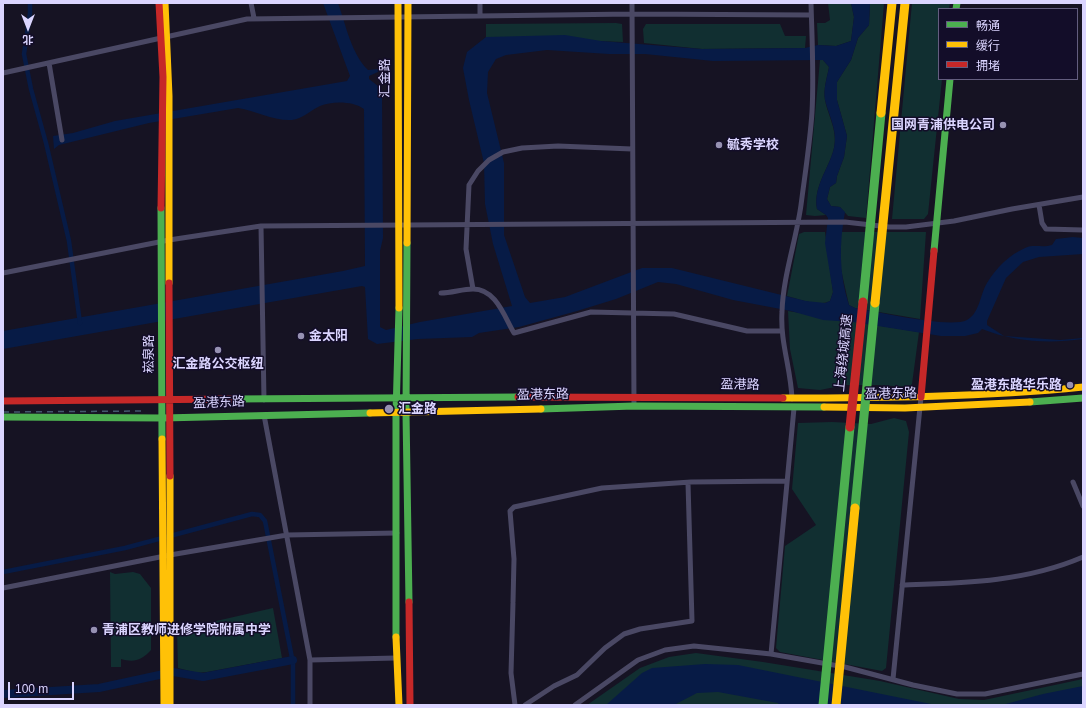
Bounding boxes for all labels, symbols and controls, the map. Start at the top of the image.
north arrow [8,8,48,48]
legend [938,8,1078,80]
text: 畅通 [976,19,1000,33]
text: 北 [23,34,34,46]
text: 缓行 [976,39,1000,53]
street label: 汇金路 [377,59,393,97]
text: 拥堵 [976,59,1000,73]
place label: 国网青浦供电公司 [891,117,995,133]
marker: 国网青浦供电公司 [998,120,1008,130]
place label: 毓秀学校 [727,137,779,153]
marker: 毓秀学校 [714,140,724,150]
street label: 上海绕城高速 [832,313,856,393]
place label: 金太阳 [309,328,348,344]
marker: 金太阳 [296,331,306,341]
street label: 崧泉路 [141,335,157,373]
marker: 汇金路公交枢纽 [213,345,223,355]
place label: 汇金路公交枢纽 [173,356,263,372]
street label: 盈港路 [720,377,760,393]
place label: 盈港东路华乐路 [971,377,1062,393]
marker: 盈港东路华乐路 [1065,380,1075,390]
street label: 盈港东路 [865,386,917,402]
street label: 盈港东路 [517,387,569,403]
street label: 盈港东路 [193,394,245,412]
place label: 汇金路 [398,401,437,417]
marker: 汇金路 [383,403,395,415]
place label: 青浦区教师进修学院附属中学 [102,622,271,638]
marker: 青浦区教师进修学院附属中学 [89,625,99,635]
scale bar [10,674,76,700]
text: 100 m [15,682,48,696]

